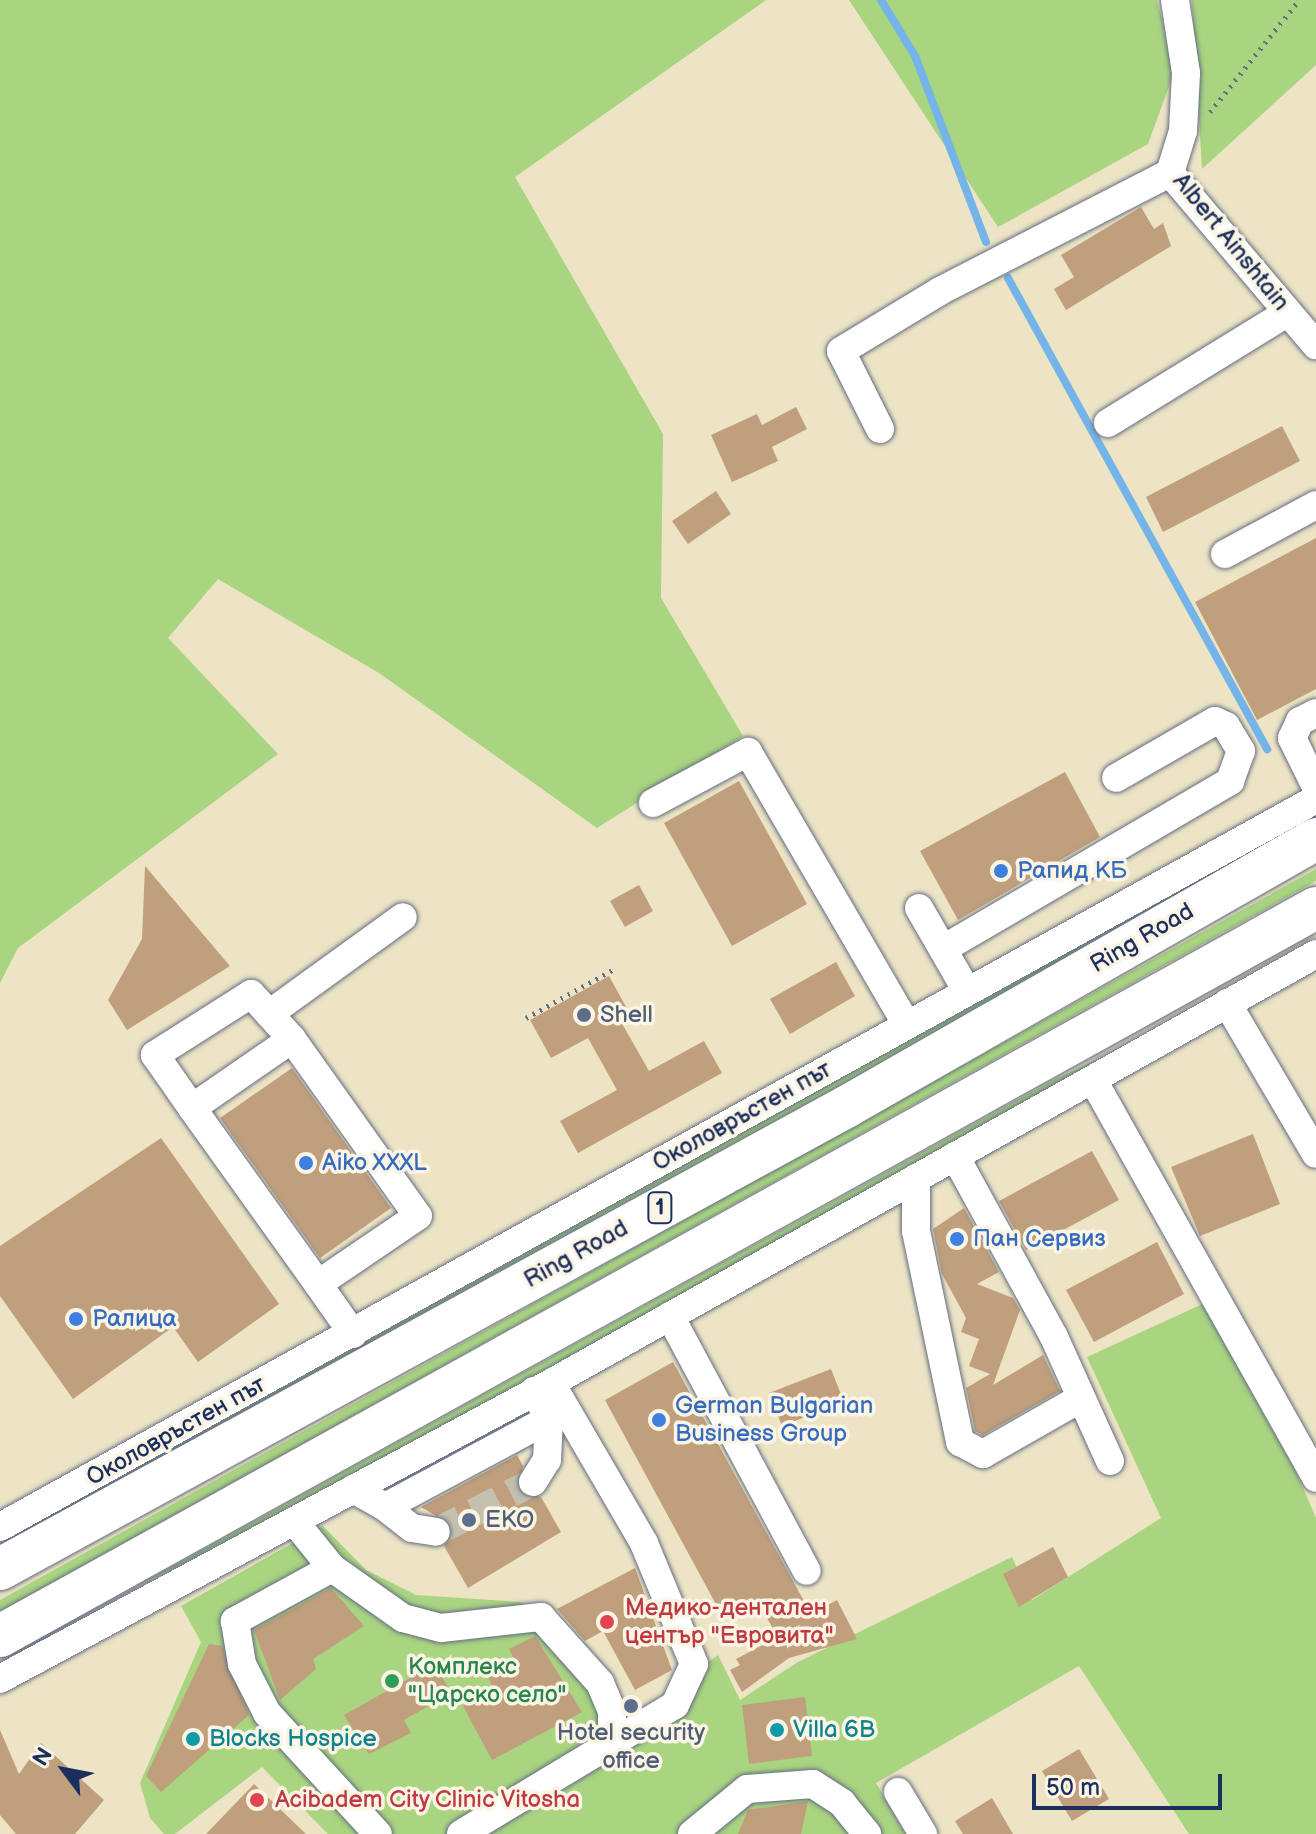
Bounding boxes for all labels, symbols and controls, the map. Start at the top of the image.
street label: Albert Ainshtain [1167,167,1295,317]
place label: Рапид КБ [1017,857,1127,885]
marker: Рапид КБ [992,862,1010,880]
street label: Ring Road [1085,897,1199,979]
place label: Shell [600,1001,653,1029]
marker: Shell [575,1006,593,1024]
street label: Околовръстен път [648,1055,836,1177]
place label: Aiko XXXL [322,1149,428,1177]
marker: Aiko XXXL [297,1154,315,1172]
road number: 1 [646,1190,674,1226]
street label: Ring Road [519,1214,633,1294]
place label: Пан Сервиз [973,1225,1106,1253]
marker: Пан Сервиз [948,1230,966,1248]
place label: Ралица [92,1305,177,1333]
marker: Ралица [67,1310,85,1328]
street label: Околовръстен път [82,1370,270,1492]
place label: German Bulgarian Business Group [675,1392,873,1448]
marker: German Bulgarian Business Group [650,1411,668,1429]
place label: EKO [485,1506,534,1534]
marker: EKO [460,1511,478,1529]
place label: Медико-дентален център "Евровита" [625,1594,834,1650]
marker: Медико-дентален център "Евровита" [596,1611,618,1633]
place label: Комплекс "Царско село" [408,1653,566,1709]
marker: Комплекс "Царско село" [383,1672,401,1690]
marker: Hotel security office [622,1697,640,1715]
place label: Villa 6B [793,1716,875,1744]
place label: Hotel security office [557,1719,705,1775]
marker: Villa 6B [768,1721,786,1739]
place label: Blocks Hospice [209,1725,377,1753]
north arrow [24,1730,104,1810]
marker: Blocks Hospice [184,1730,202,1748]
text: N [27,1743,59,1771]
scale bar [1036,1758,1226,1808]
text: 50 m [1046,1773,1100,1802]
place label: Acibadem City Clinic Vitosha [275,1786,582,1814]
marker: Acibadem City Clinic Vitosha [246,1789,268,1811]

